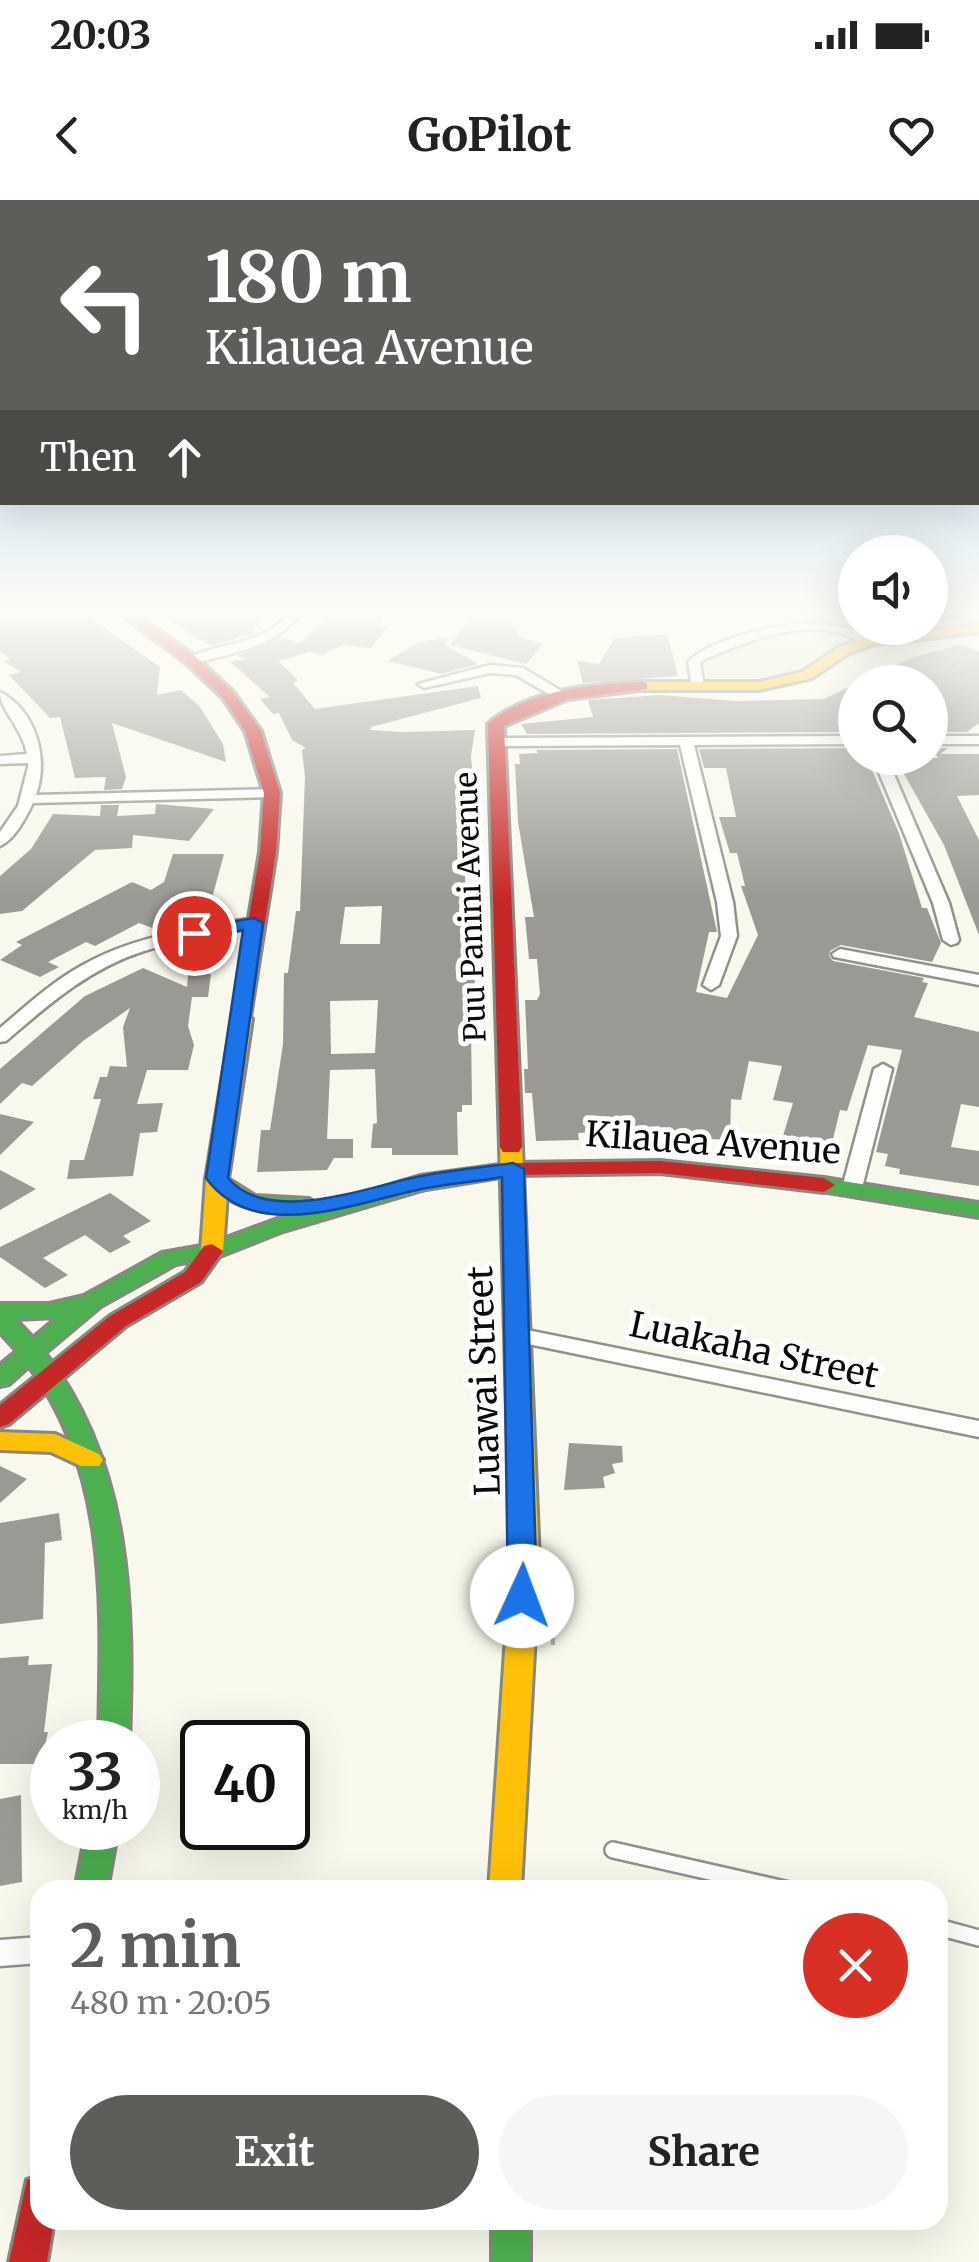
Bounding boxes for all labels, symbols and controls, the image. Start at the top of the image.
text: 20:03 [50,12,151,59]
text: GoPilot [407,107,572,163]
icon: back [40,108,95,163]
icon: heart [884,108,939,163]
text: 180 m [205,233,412,321]
icon: left [40,240,170,370]
text: Kilauea Avenue [205,320,534,376]
icon: ahead [157,430,212,485]
text: Then [40,434,137,481]
map controls [838,535,948,775]
button: sound [838,535,948,645]
button: search [838,665,948,775]
street label: Puu Panini Avenue [446,771,494,1043]
pin [152,891,237,976]
icon: arrive [167,906,222,961]
street label: Kilauea Avenue [584,1112,842,1174]
street label: Luawai Street [458,1265,510,1497]
street label: Luakaha Street [626,1302,883,1398]
position arrow [470,1544,574,1648]
speed limit sign: 40 [180,1720,310,1850]
text: 33 [67,1741,123,1804]
text: km/h [62,1794,128,1826]
text: 2 min [70,1908,241,1983]
button: close [803,1913,908,2018]
text: 480 m · 20:05 [70,1983,272,2023]
button: Exit [70,2095,479,2210]
button: Share [499,2095,908,2210]

